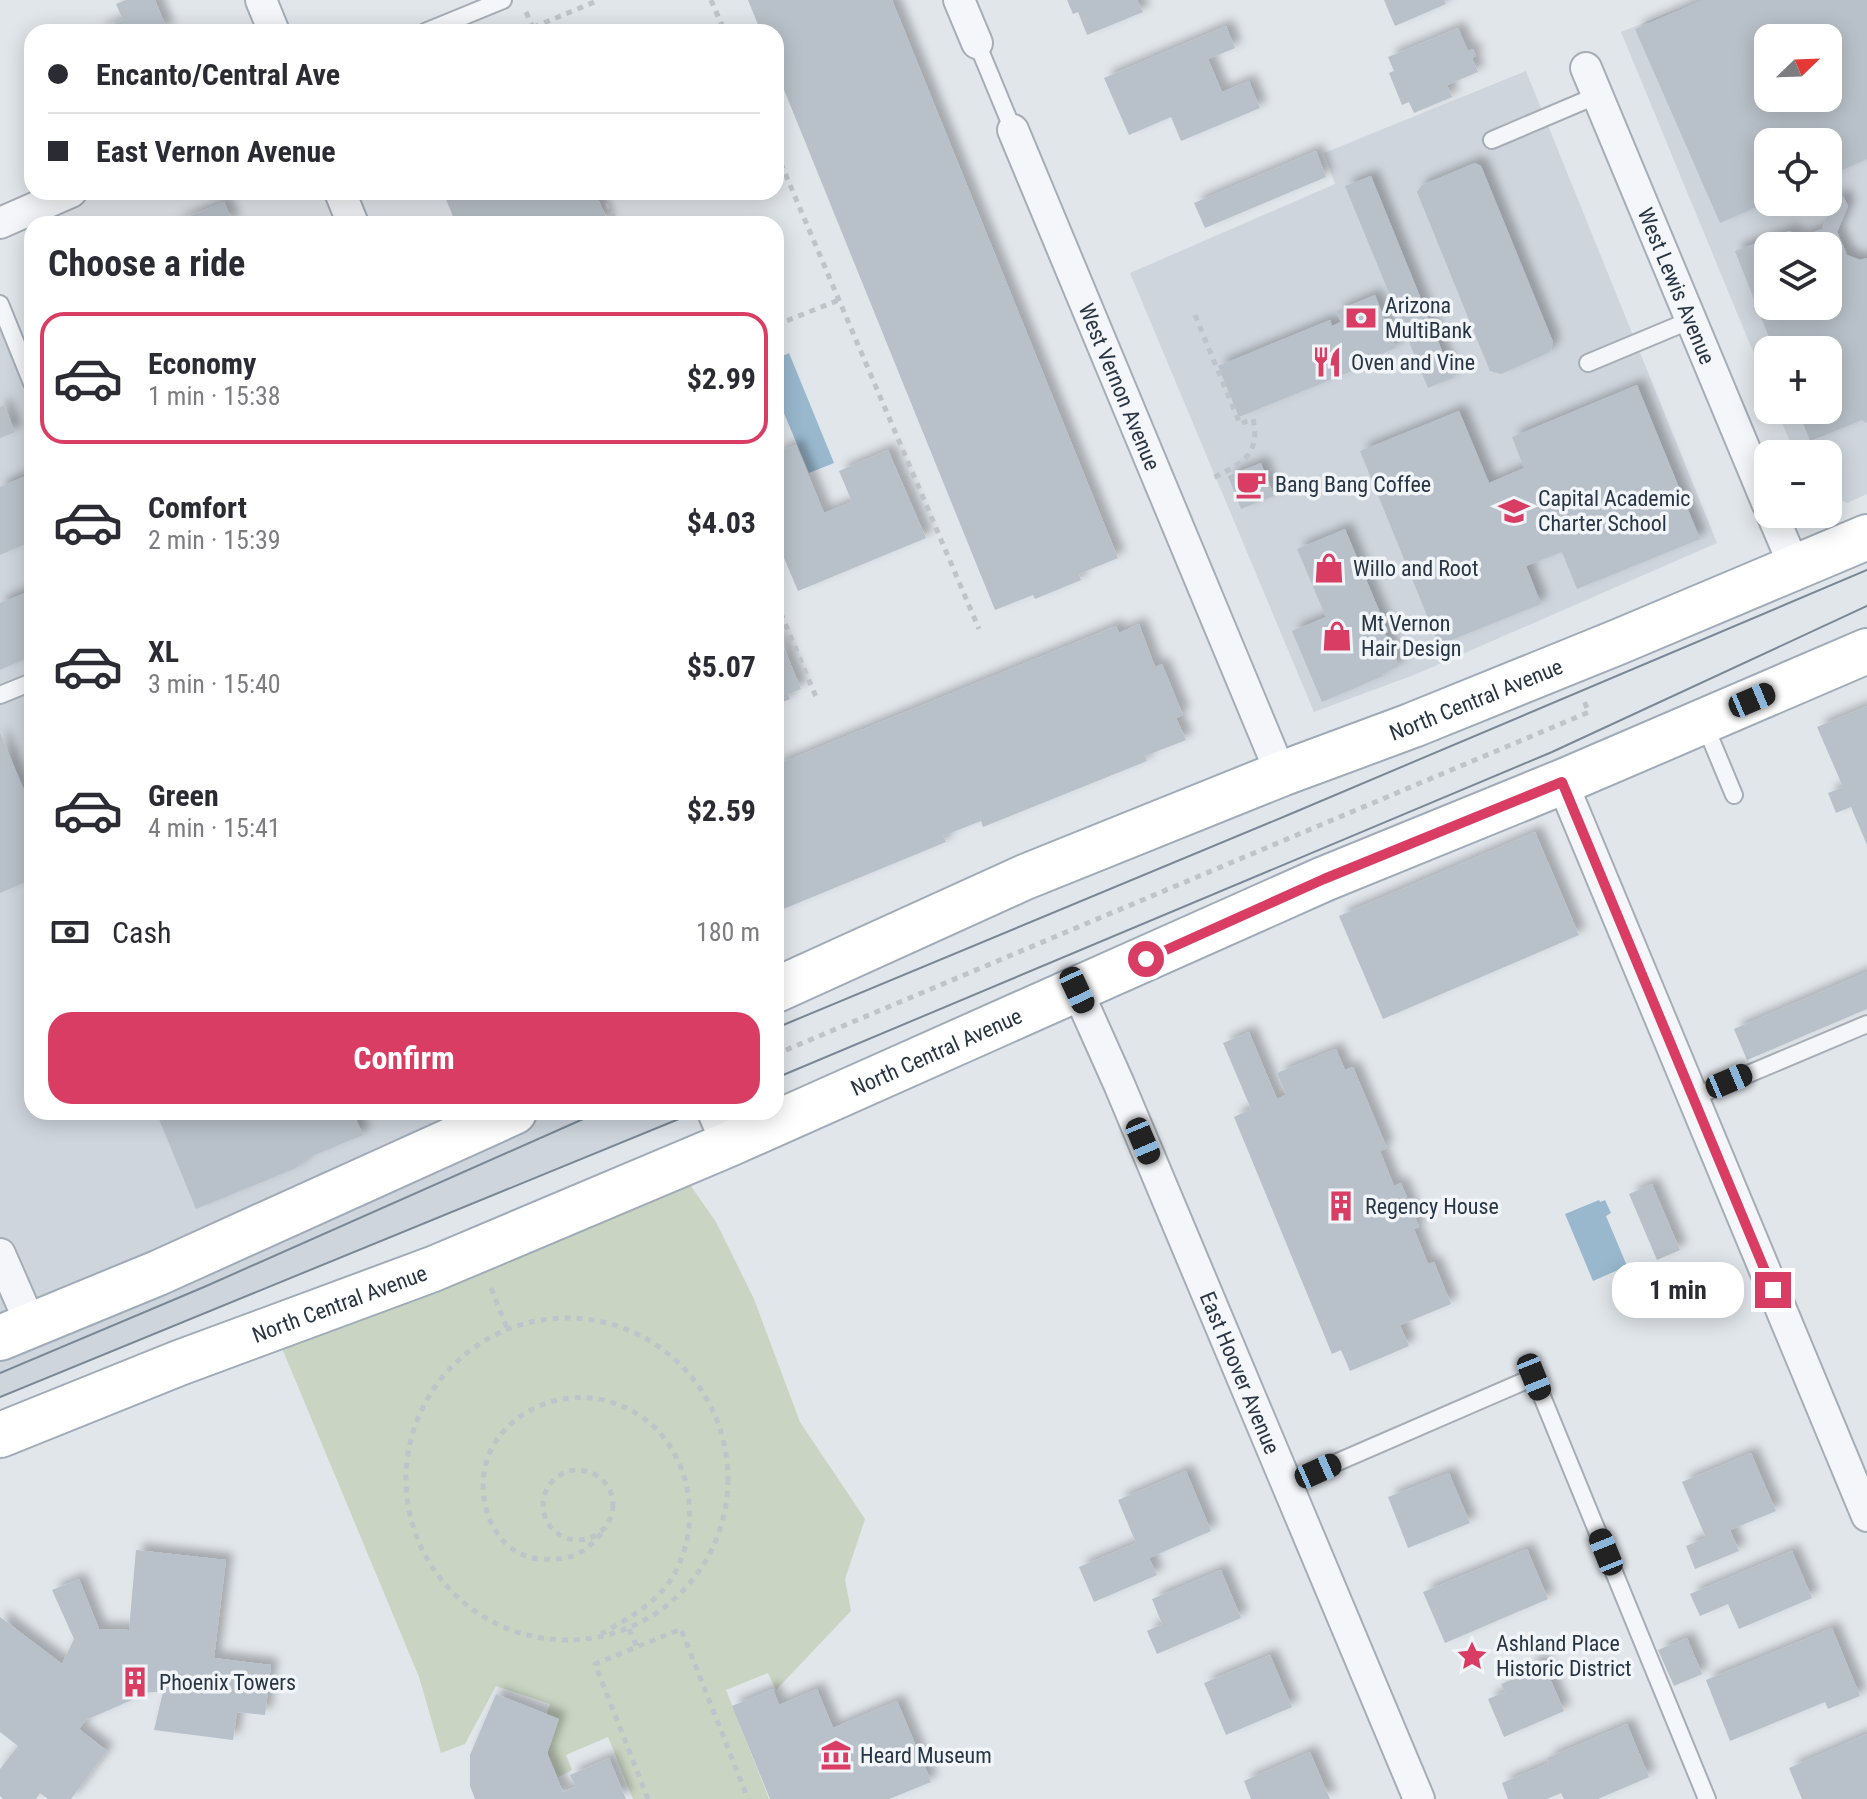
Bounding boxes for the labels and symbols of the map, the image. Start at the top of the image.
north arrow [1754,24,1842,112]
street label: West Lewis Avenue [1633,204,1720,368]
place label: Arizona MultiBank [1385,293,1472,343]
street label: West Vernon Avenue [1074,300,1165,474]
bank icon: Arizona MultiBank [1344,301,1378,335]
restaurant icon: Oven and Vine [1310,345,1344,379]
place label: Oven and Vine [1351,350,1475,375]
cafe icon: Bang Bang Coffee [1234,467,1268,501]
place label: Bang Bang Coffee [1275,472,1431,497]
place label: Capital Academic Charter School [1538,486,1690,536]
school or university icon: Capital Academic Charter School [1497,494,1531,528]
shop icon: Willo and Root [1312,551,1346,585]
place label: Willo and Root [1353,556,1478,581]
place label: Mt Vernon Hair Design [1361,611,1461,661]
shop icon: Mt Vernon Hair Design [1320,619,1354,653]
street label: North Central Avenue [1386,654,1566,746]
car [1725,680,1779,720]
route start [1128,941,1164,977]
car [1056,963,1098,1017]
street label: North Central Avenue [847,1003,1026,1101]
car [1702,1061,1756,1101]
car [1123,1114,1163,1168]
building icon: Regency House [1324,1189,1358,1223]
place label: Regency House [1365,1194,1499,1219]
street label: North Central Avenue [249,1260,430,1348]
callout: 1 min [1613,1262,1745,1318]
route end [1755,1272,1791,1308]
street label: East Hoover Avenue [1195,1288,1285,1458]
car [1514,1350,1554,1404]
car [1291,1450,1345,1492]
car [1586,1525,1626,1579]
place label: Ashland Place Historic District [1496,1631,1632,1681]
place icon: Ashland Place Historic District [1455,1639,1489,1673]
building icon: Phoenix Towers [118,1665,152,1699]
place label: Phoenix Towers [159,1670,296,1695]
museum icon: Heard Museum [819,1738,853,1772]
place label: Heard Museum [860,1743,992,1768]

